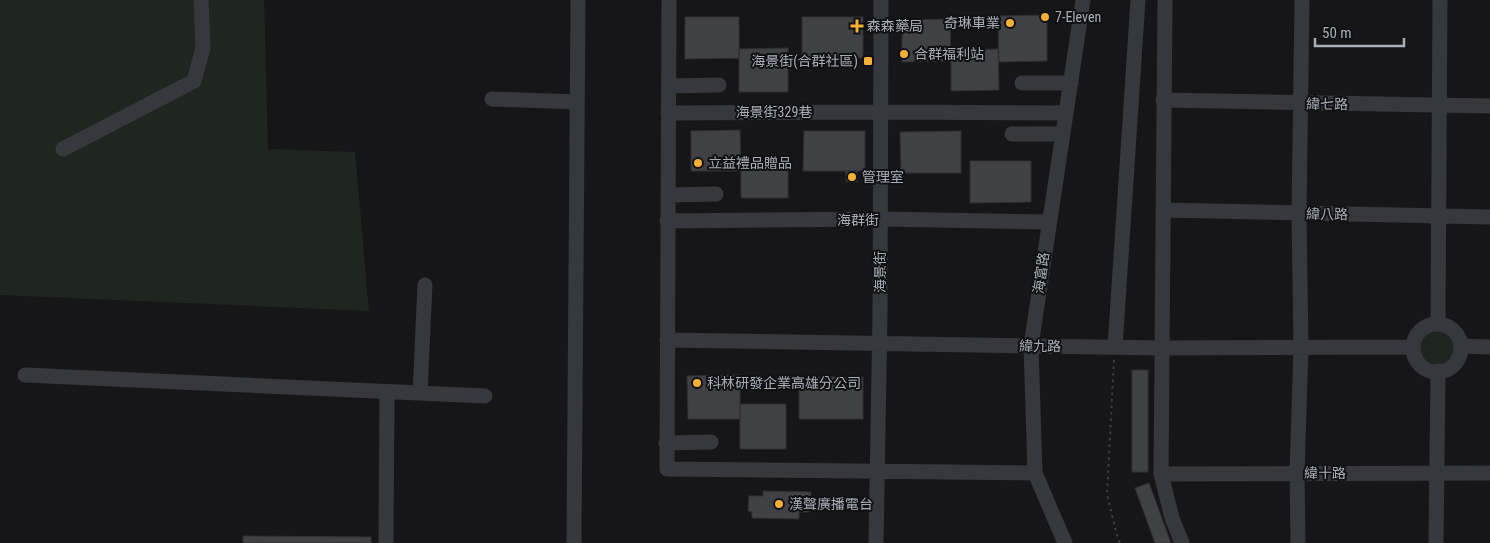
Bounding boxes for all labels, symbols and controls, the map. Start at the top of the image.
place label: 7-Eleven [1055,9,1101,25]
marker: 7-Eleven [1039,11,1051,23]
place label: 奇琳車業 [944,15,1000,31]
scale bar [1315,15,1404,47]
marker: 奇琳車業 [1004,17,1016,29]
place label: 森森藥局 [867,18,923,34]
marker: 森森藥局 [851,20,863,32]
text: 50 m [1322,24,1352,42]
place label: 合群福利站 [914,46,984,62]
marker: 合群福利站 [898,48,910,60]
place label: 海景街(合群社區) [751,53,858,70]
marker: 海景街(合群社區) [862,55,874,67]
street label: 緯七路 [1306,96,1348,112]
street label: 海景街329巷 [736,104,812,120]
place label: 立益禮品贈品 [708,155,792,171]
marker: 立益禮品贈品 [692,157,704,169]
place label: 管理室 [862,169,904,185]
marker: 管理室 [846,171,858,183]
street label: 緯八路 [1306,206,1348,222]
street label: 海群街 [837,212,879,228]
street label: 海景街 [872,251,888,293]
street label: 海富路 [1030,251,1052,295]
street label: 緯九路 [1019,338,1061,354]
place label: 科林研發企業高雄分公司 [707,375,861,391]
marker: 科林研發企業高雄分公司 [691,377,703,389]
street label: 緯十路 [1304,465,1346,481]
place label: 漢聲廣播電台 [789,496,873,512]
marker: 漢聲廣播電台 [773,498,785,510]

